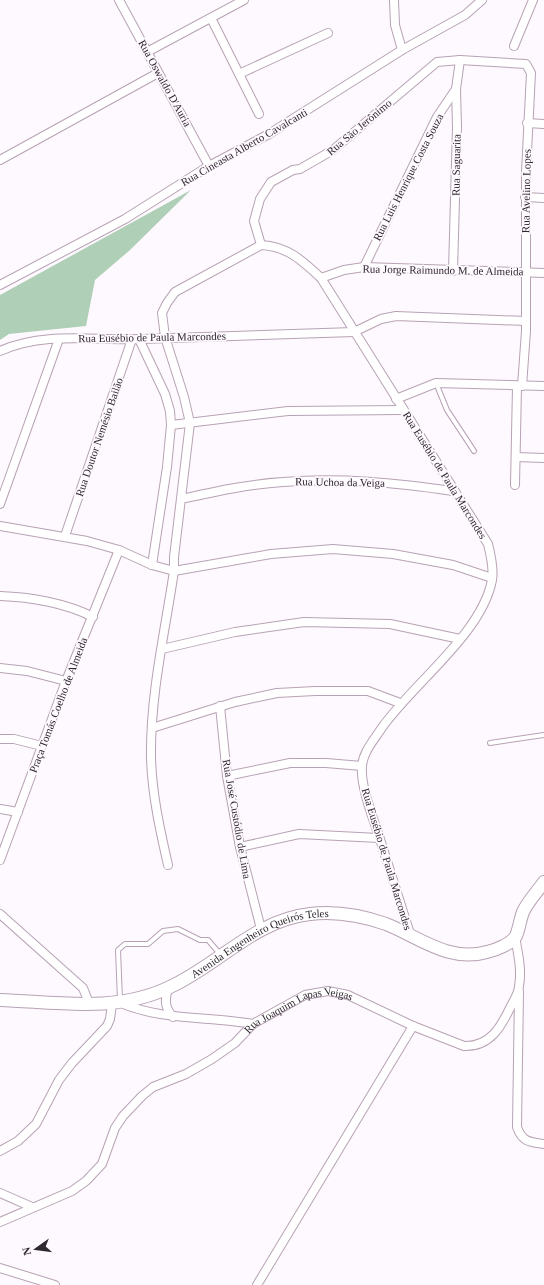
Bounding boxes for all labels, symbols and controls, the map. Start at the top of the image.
street label: Rua Oswaldo D'Auria [136,38,194,129]
street label: Rua São Jerônimo [324,96,394,158]
street label: Rua Cineasta Alberto Cavalcanti [179,106,309,188]
street label: Rua Luis Henrique Costa Souza [371,111,445,243]
street label: Rua Saguarita [449,134,463,196]
street label: Rua Avelino Lopes [519,149,533,233]
street label: Rua Jorge Raimundo M. de Almeida [362,263,524,277]
street label: Rua Eusébio de Paula Marcondes [78,330,226,344]
street label: Rua Doutor Nemésio Bailão [73,376,125,498]
street label: Rua Eusébio de Paula Marcondes [401,409,489,541]
street label: Rua Uchoa da Veiga [295,475,385,489]
street label: Praça Tomás Coelho de Almeida [27,636,89,774]
street label: Rua José Custódio de Lima [221,758,253,880]
street label: Rua Eusébio de Paula Marcondes [360,787,414,931]
street label: Avenida Engenheiro Queirós Teles [189,907,329,980]
street label: Rua Joaquim Lapas Veigas [241,984,355,1036]
north arrow [16,1229,56,1269]
text: N [20,1246,33,1257]

